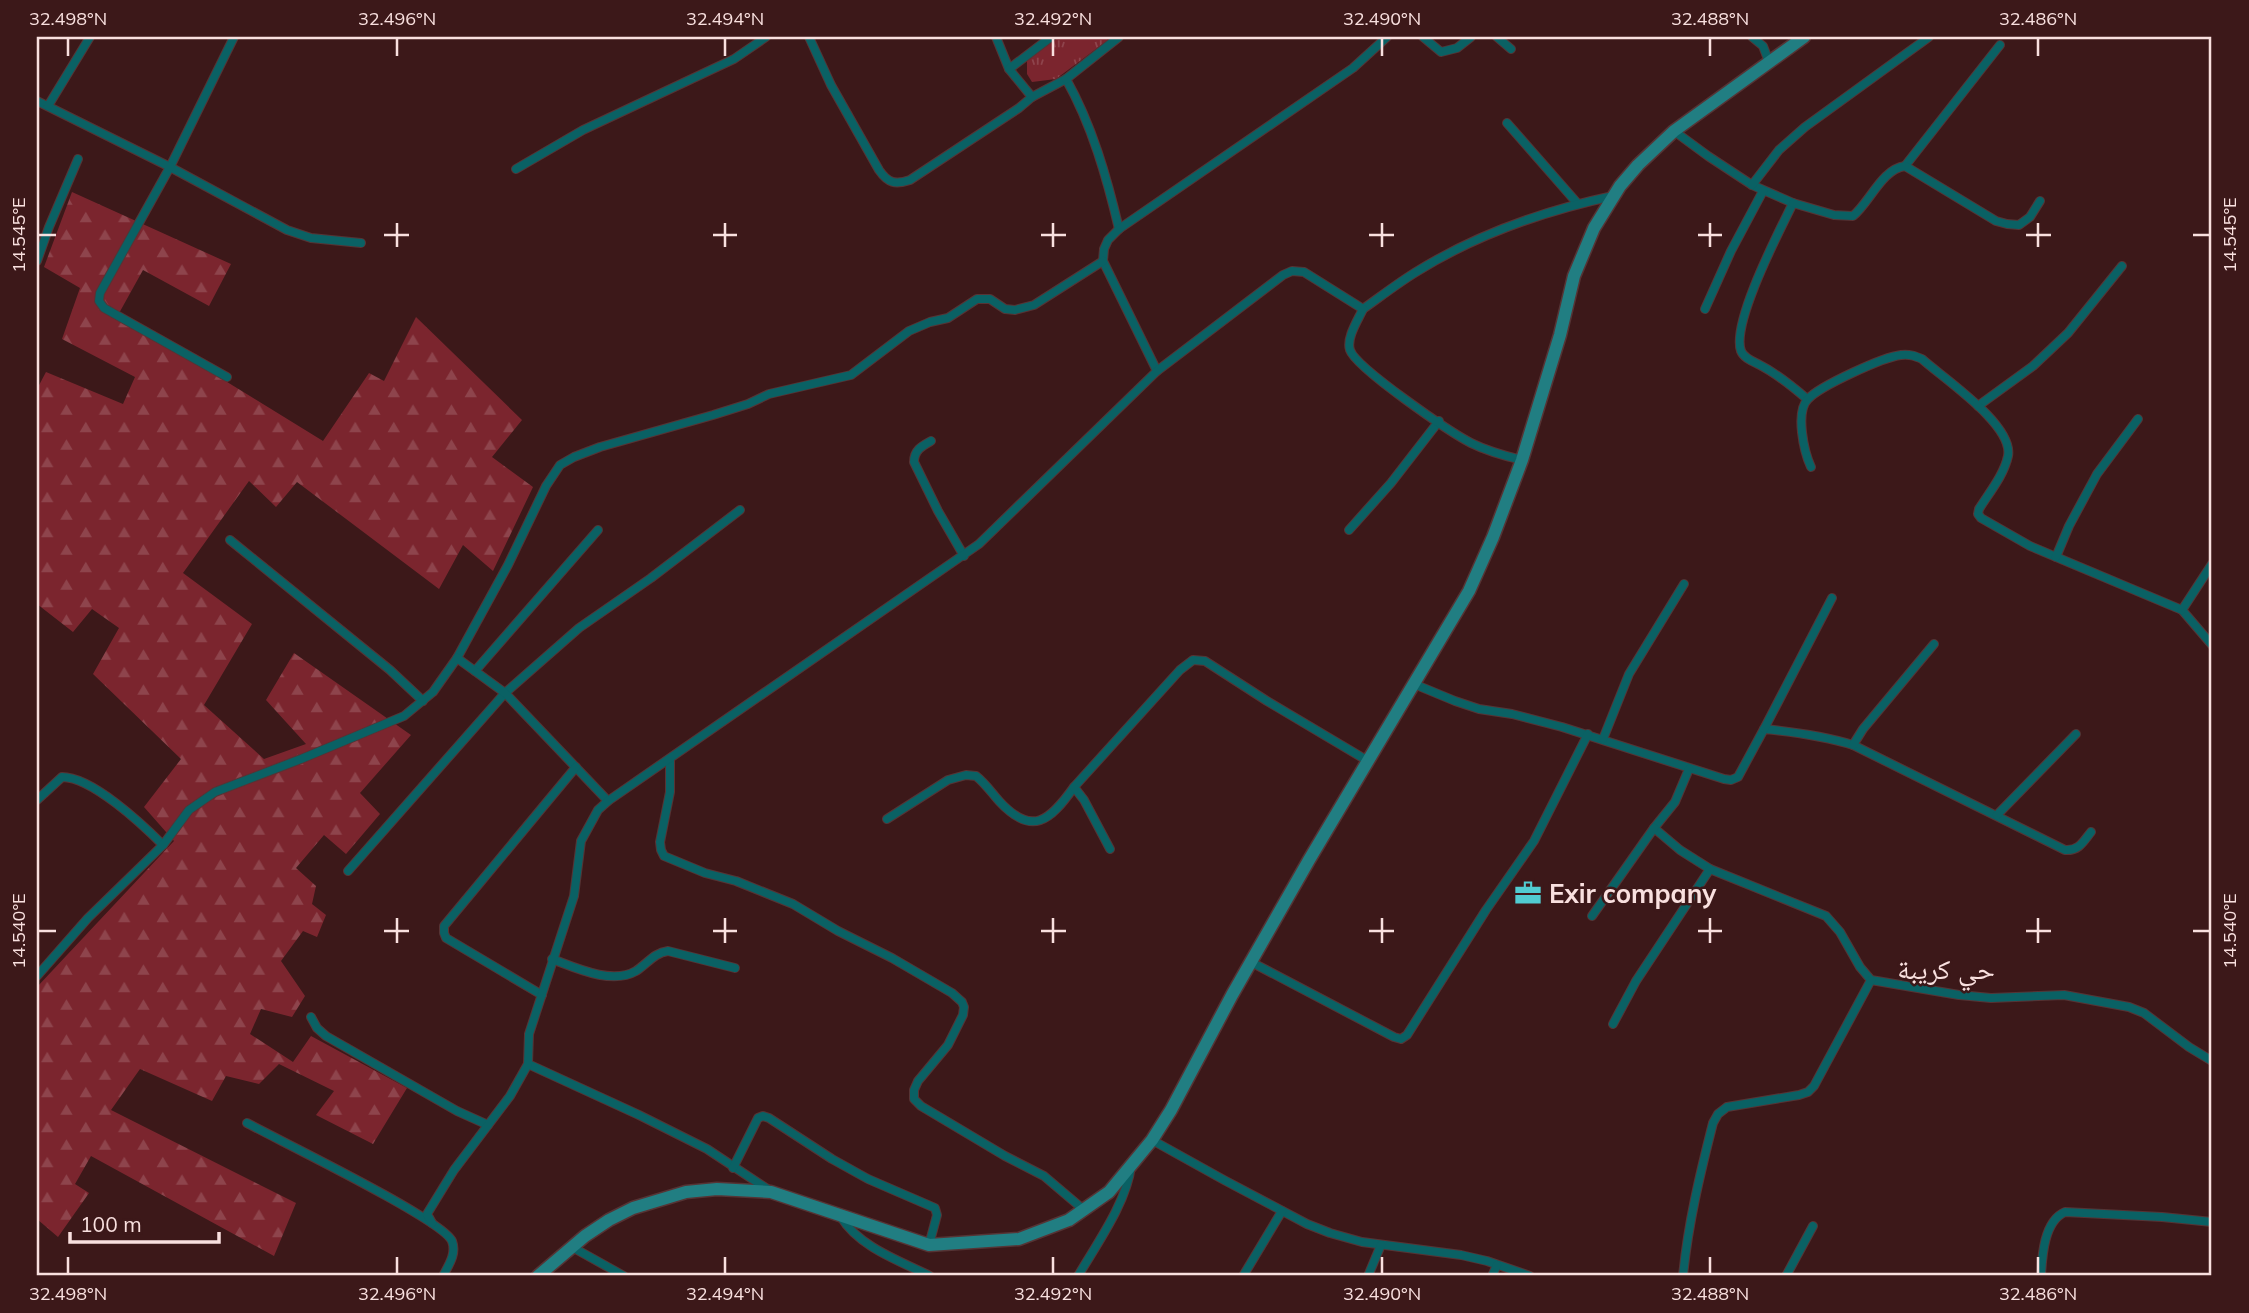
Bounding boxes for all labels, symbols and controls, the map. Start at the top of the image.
text: 32.498°N [29,7,107,30]
text: 32.496°N [358,7,436,30]
text: 32.494°N [686,7,764,30]
text: 32.492°N [1014,7,1092,30]
text: 32.490°N [1343,7,1421,30]
text: 32.488°N [1671,7,1749,30]
text: 32.486°N [1999,7,2077,30]
text: 14.545°E [7,197,30,273]
text: 14.545°E [2218,197,2241,273]
place label: Exir company [1549,877,1717,910]
office icon: Exir company [1513,878,1543,908]
text: 14.540°E [7,893,30,969]
text: 14.540°E [2218,893,2241,969]
district label: حي كريبة [1897,951,1995,992]
scale bar [70,1201,219,1245]
text: 100 m [80,1211,142,1237]
text: 32.498°N [29,1282,107,1305]
text: 32.496°N [358,1282,436,1305]
text: 32.494°N [686,1282,764,1305]
text: 32.492°N [1014,1282,1092,1305]
text: 32.490°N [1343,1282,1421,1305]
text: 32.488°N [1671,1282,1749,1305]
text: 32.486°N [1999,1282,2077,1305]

